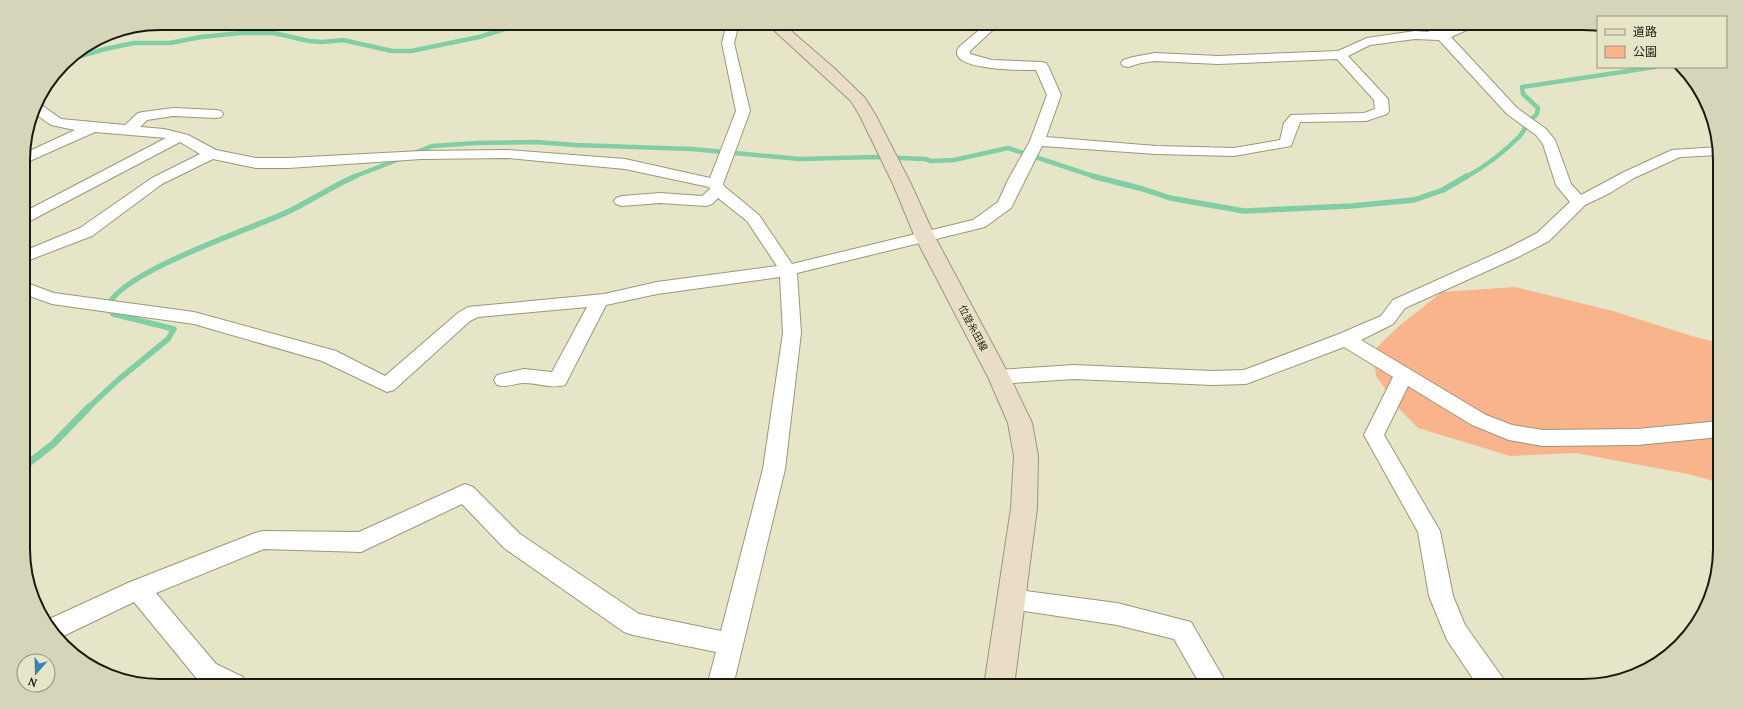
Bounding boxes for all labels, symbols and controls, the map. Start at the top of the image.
legend [1597,16,1727,68]
text: 道路 [1633,24,1657,39]
text: 公園 [1633,44,1657,59]
street label: 位登糸田線 [956,303,990,353]
north arrow [16,653,56,693]
text: N [26,674,39,690]

